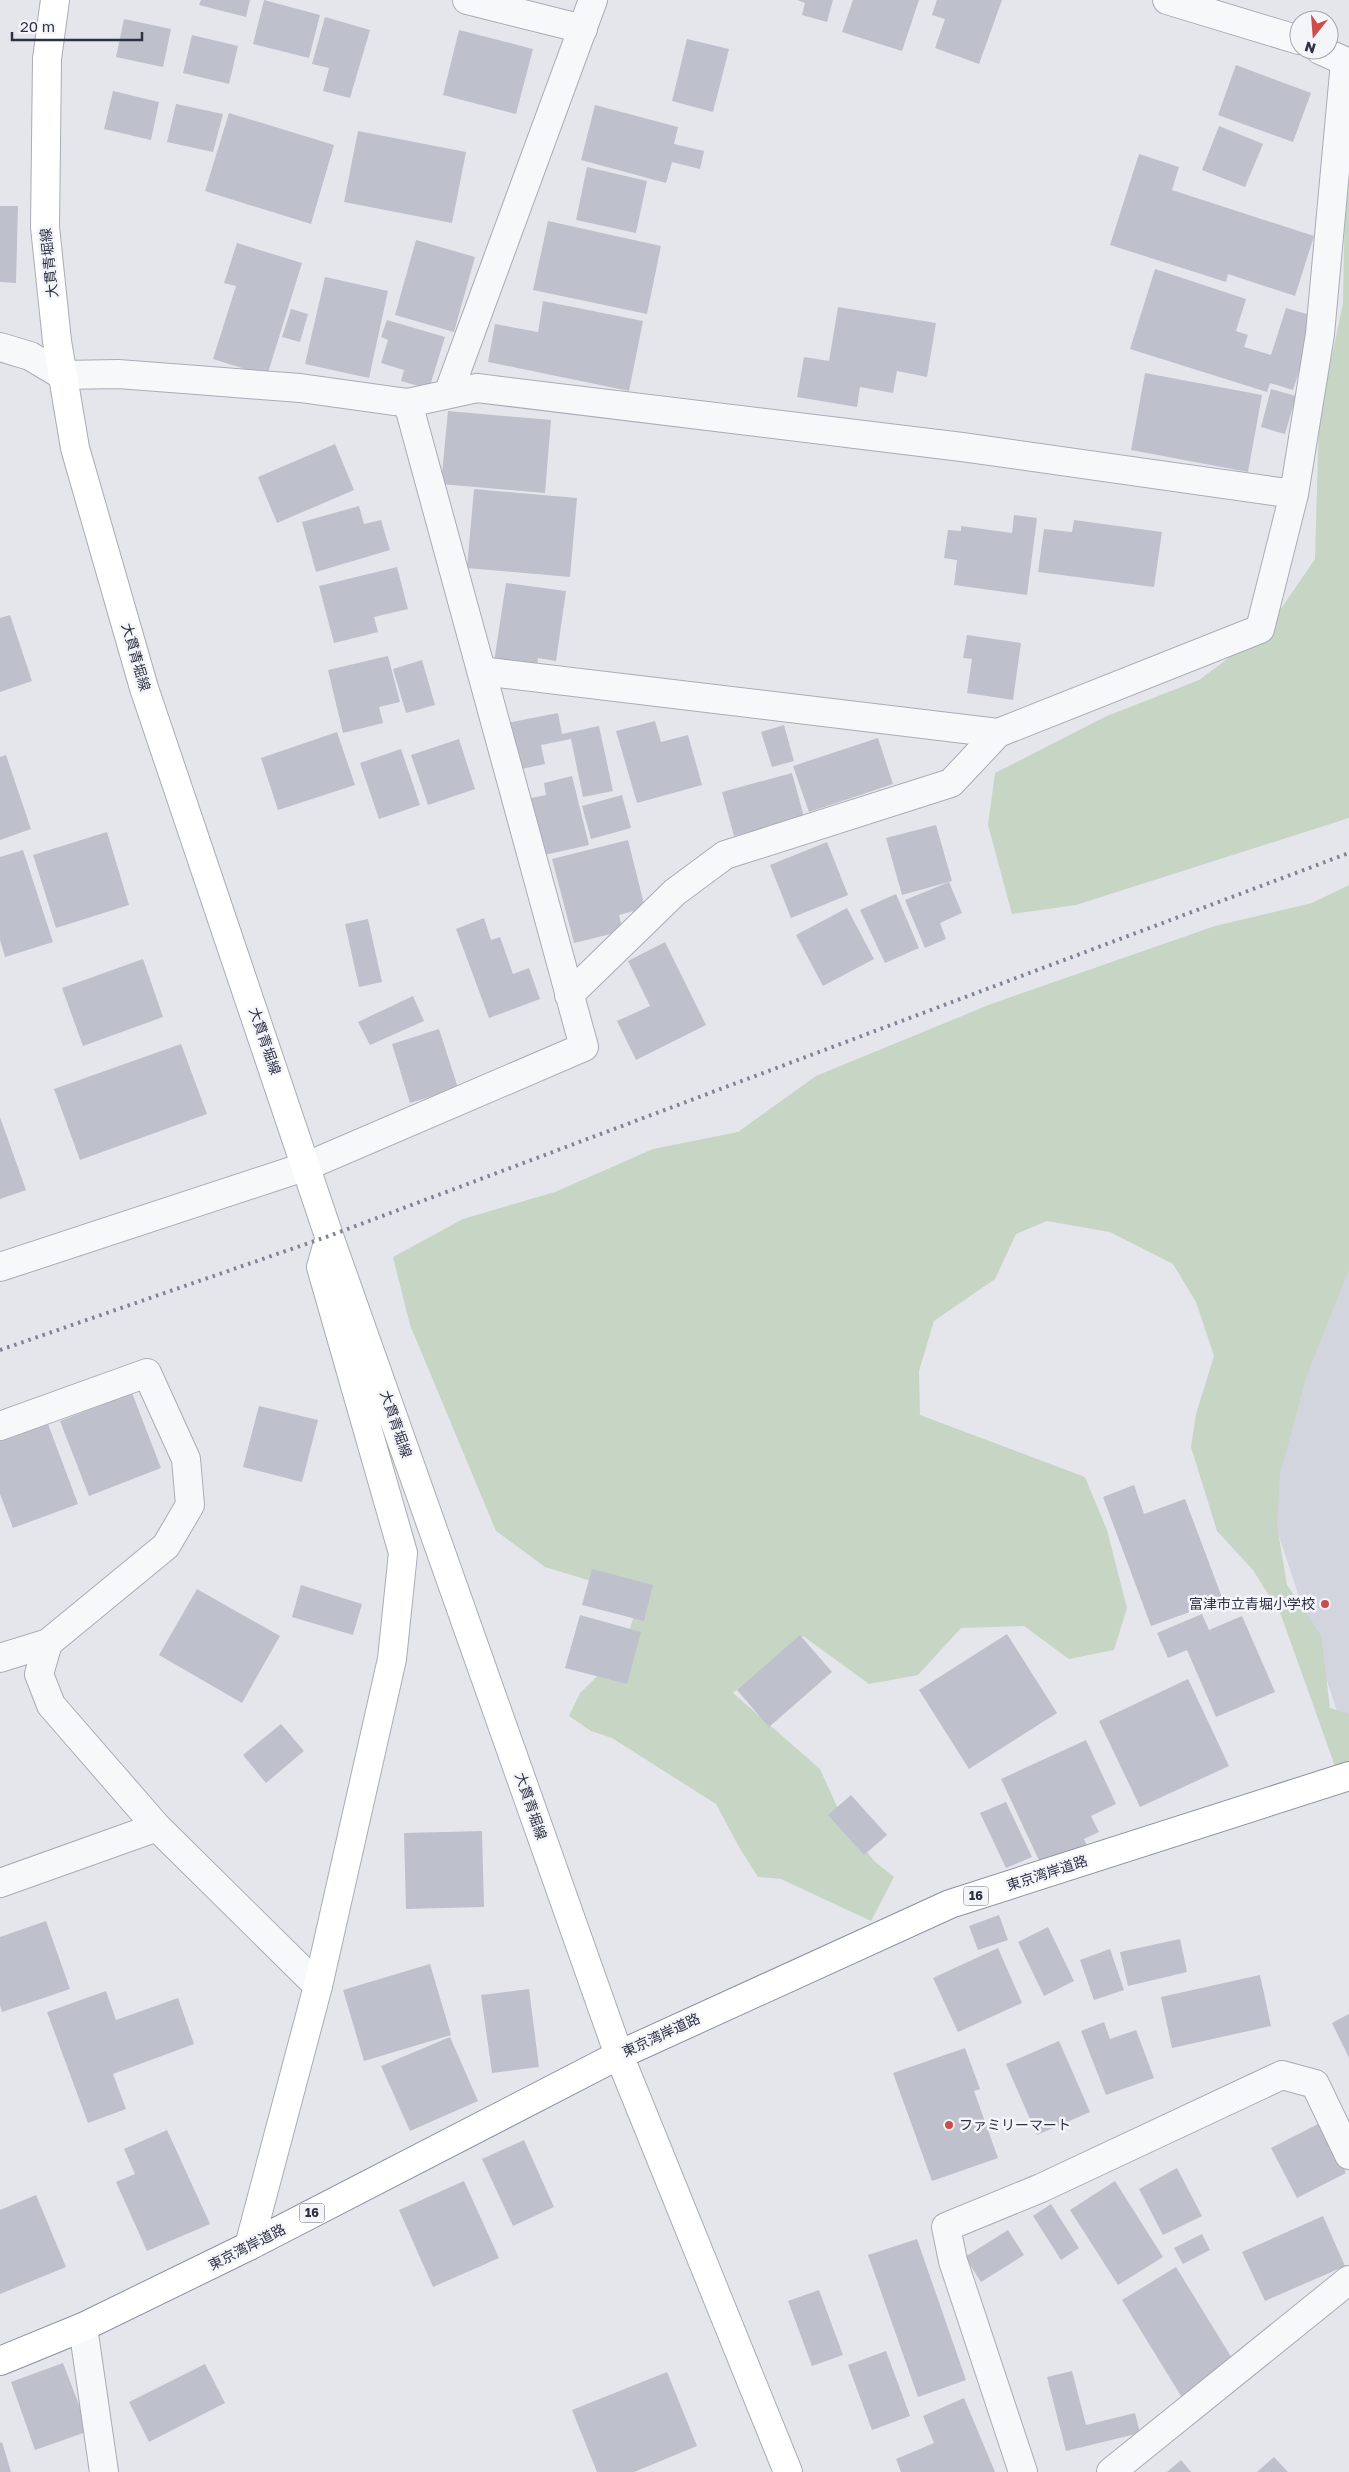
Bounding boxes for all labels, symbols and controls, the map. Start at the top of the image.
scale bar [12,10,142,42]
north arrow [1289,10,1339,60]
text: 20 m [20,17,55,35]
text: N [1302,38,1318,58]
street label: 大貫青堀線 [36,227,61,299]
street label: 大貫青堀線 [119,621,154,693]
street label: 大貫青堀線 [246,1005,285,1077]
street label: 大貫青堀線 [377,1388,416,1460]
place label: 富津市立青堀小学校 [1189,1595,1315,1612]
marker: 富津市立青堀小学校 [1319,1598,1331,1610]
street label: 大貫青堀線 [512,1770,551,1842]
street label: 東京湾岸道路 [1004,1851,1089,1894]
road number: 16 [964,1886,988,1905]
street label: 東京湾岸道路 [619,2009,702,2060]
place label: ファミリーマート [959,2116,1071,2133]
marker: ファミリーマート [943,2119,955,2131]
road number: 16 [300,2204,324,2222]
street label: 東京湾岸道路 [205,2220,288,2273]

